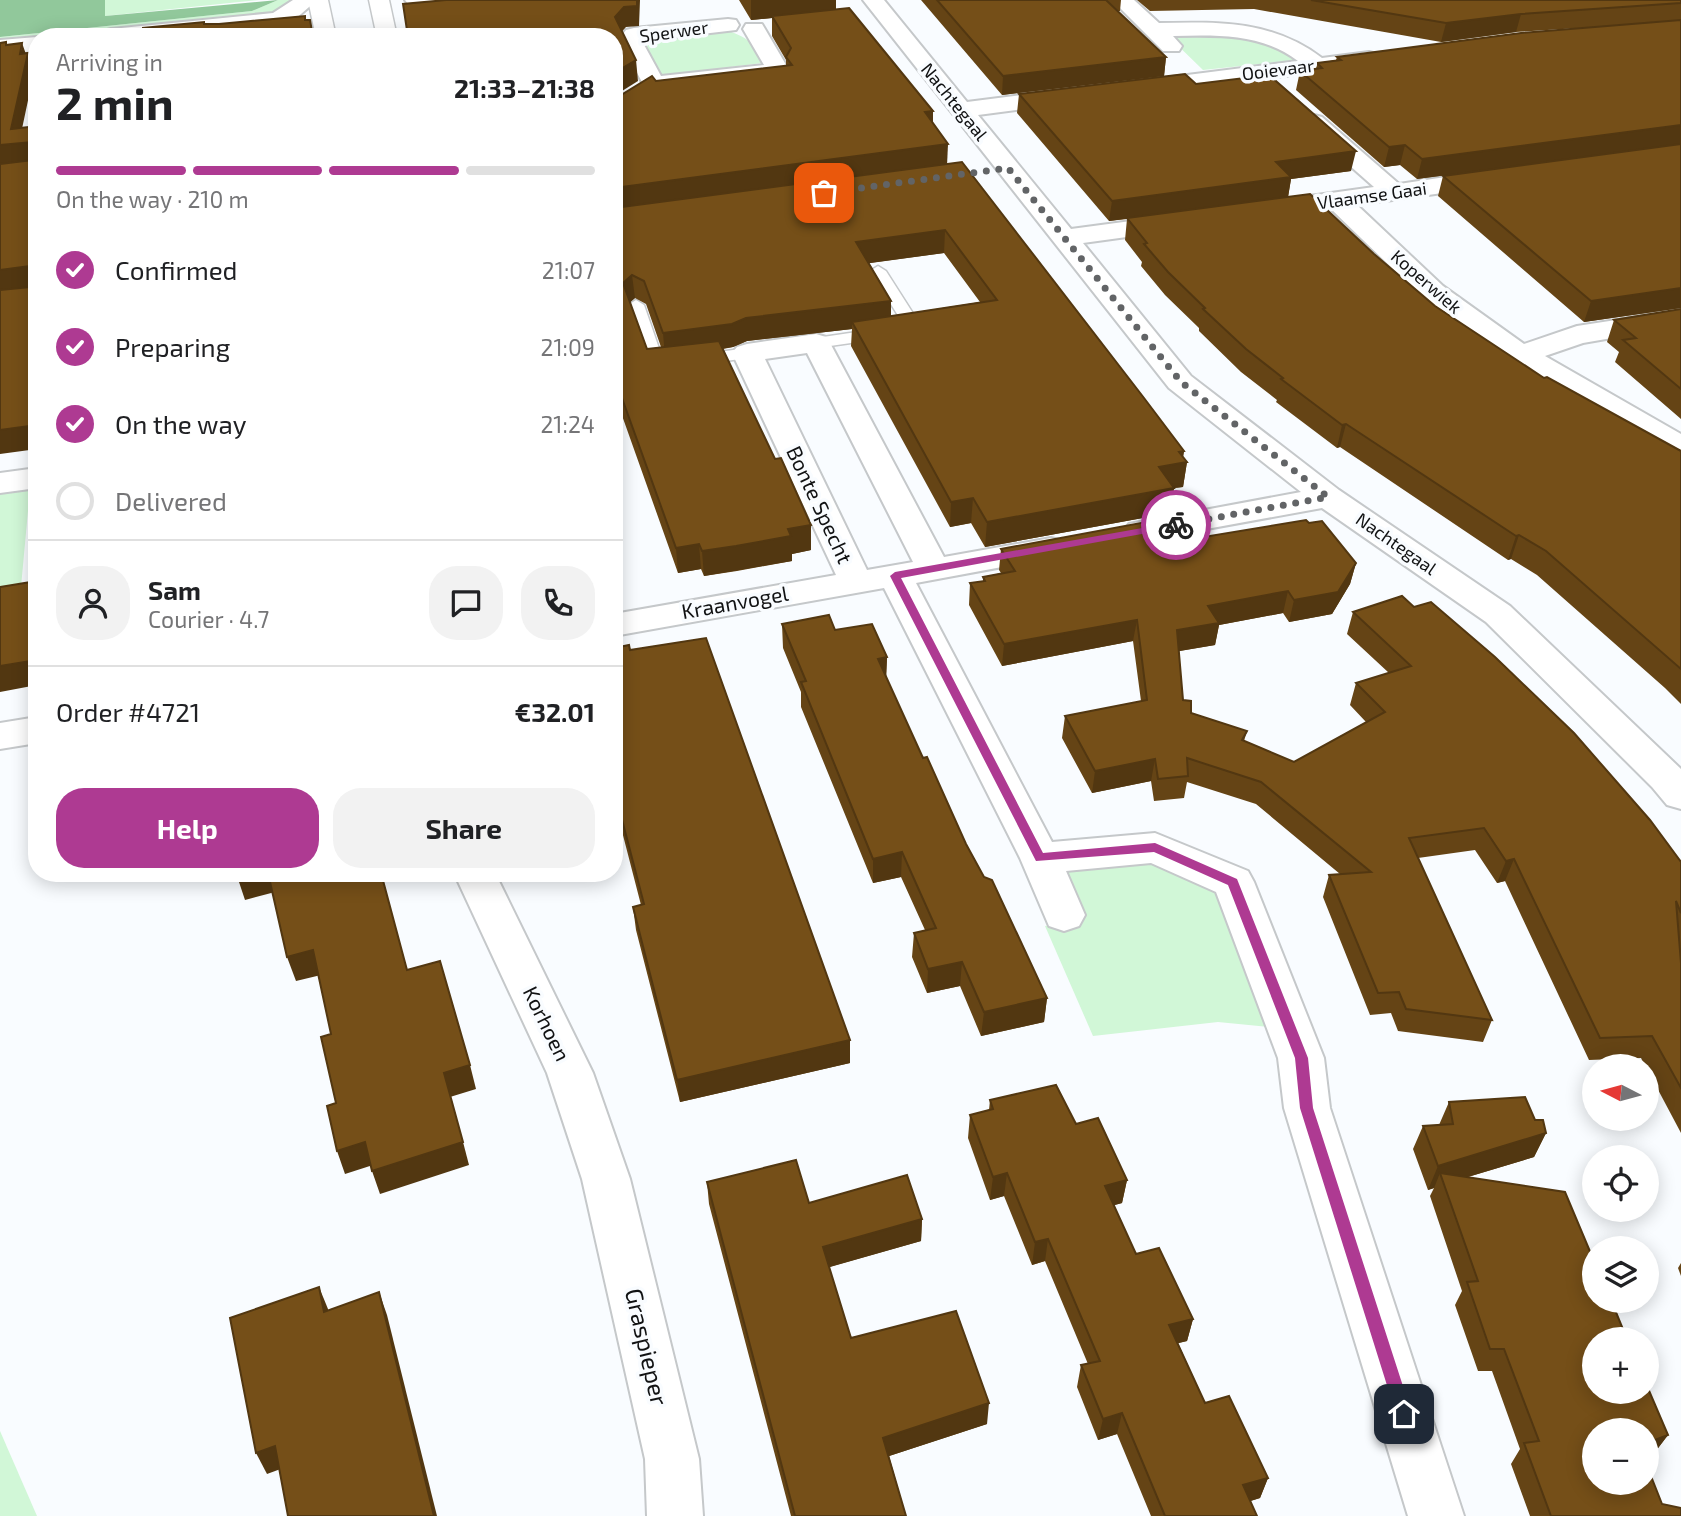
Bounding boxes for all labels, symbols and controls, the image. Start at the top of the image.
street label: Sperwer [638,15,710,47]
text: Arriving in [56,48,163,76]
street label: Ooievaar [1240,54,1315,84]
street label: Nachtegaal [917,58,993,145]
text: 21:33–21:38 [454,72,595,103]
text: 2 min [56,74,174,129]
pin [794,163,854,223]
icon: bag [805,174,843,212]
street label: Vlaamse Gaai [1316,176,1428,214]
text: On the way · 210 m [56,185,249,213]
street label: Koperwiek [1387,245,1466,318]
icon: check [56,251,94,289]
text: Confirmed [115,254,238,285]
text: 21:07 [542,256,595,284]
icon: check [56,328,94,366]
text: Preparing [115,331,230,362]
text: 21:09 [540,333,595,361]
icon: check [56,405,94,443]
text: On the way [115,408,246,439]
text: 21:24 [540,410,595,438]
street label: Bonte Specht [782,442,858,567]
text: Delivered [115,485,227,516]
courier [1141,490,1211,560]
icon: bike [1157,506,1195,544]
street label: Nachtegaal [1352,507,1442,579]
button: person [56,566,130,640]
button: chat [429,566,503,640]
button: phone [521,566,595,640]
text: Sam [148,574,201,605]
street label: Kraanvogel [679,580,791,623]
text: Courier · 4.7 [148,605,269,633]
text: Order #4721 [56,696,200,727]
text: €32.01 [514,696,595,727]
button: Help [56,788,319,868]
button: Share [333,788,595,868]
street label: Korhoen [519,982,576,1065]
north arrow [1582,1054,1659,1130]
map controls [1582,1054,1659,1495]
button: locate [1582,1145,1659,1222]
button: layers [1582,1236,1659,1313]
street label: Graspieper [620,1285,675,1408]
button: + [1582,1327,1659,1404]
pin [1374,1384,1434,1444]
icon: home [1385,1395,1423,1433]
button: − [1582,1418,1659,1495]

